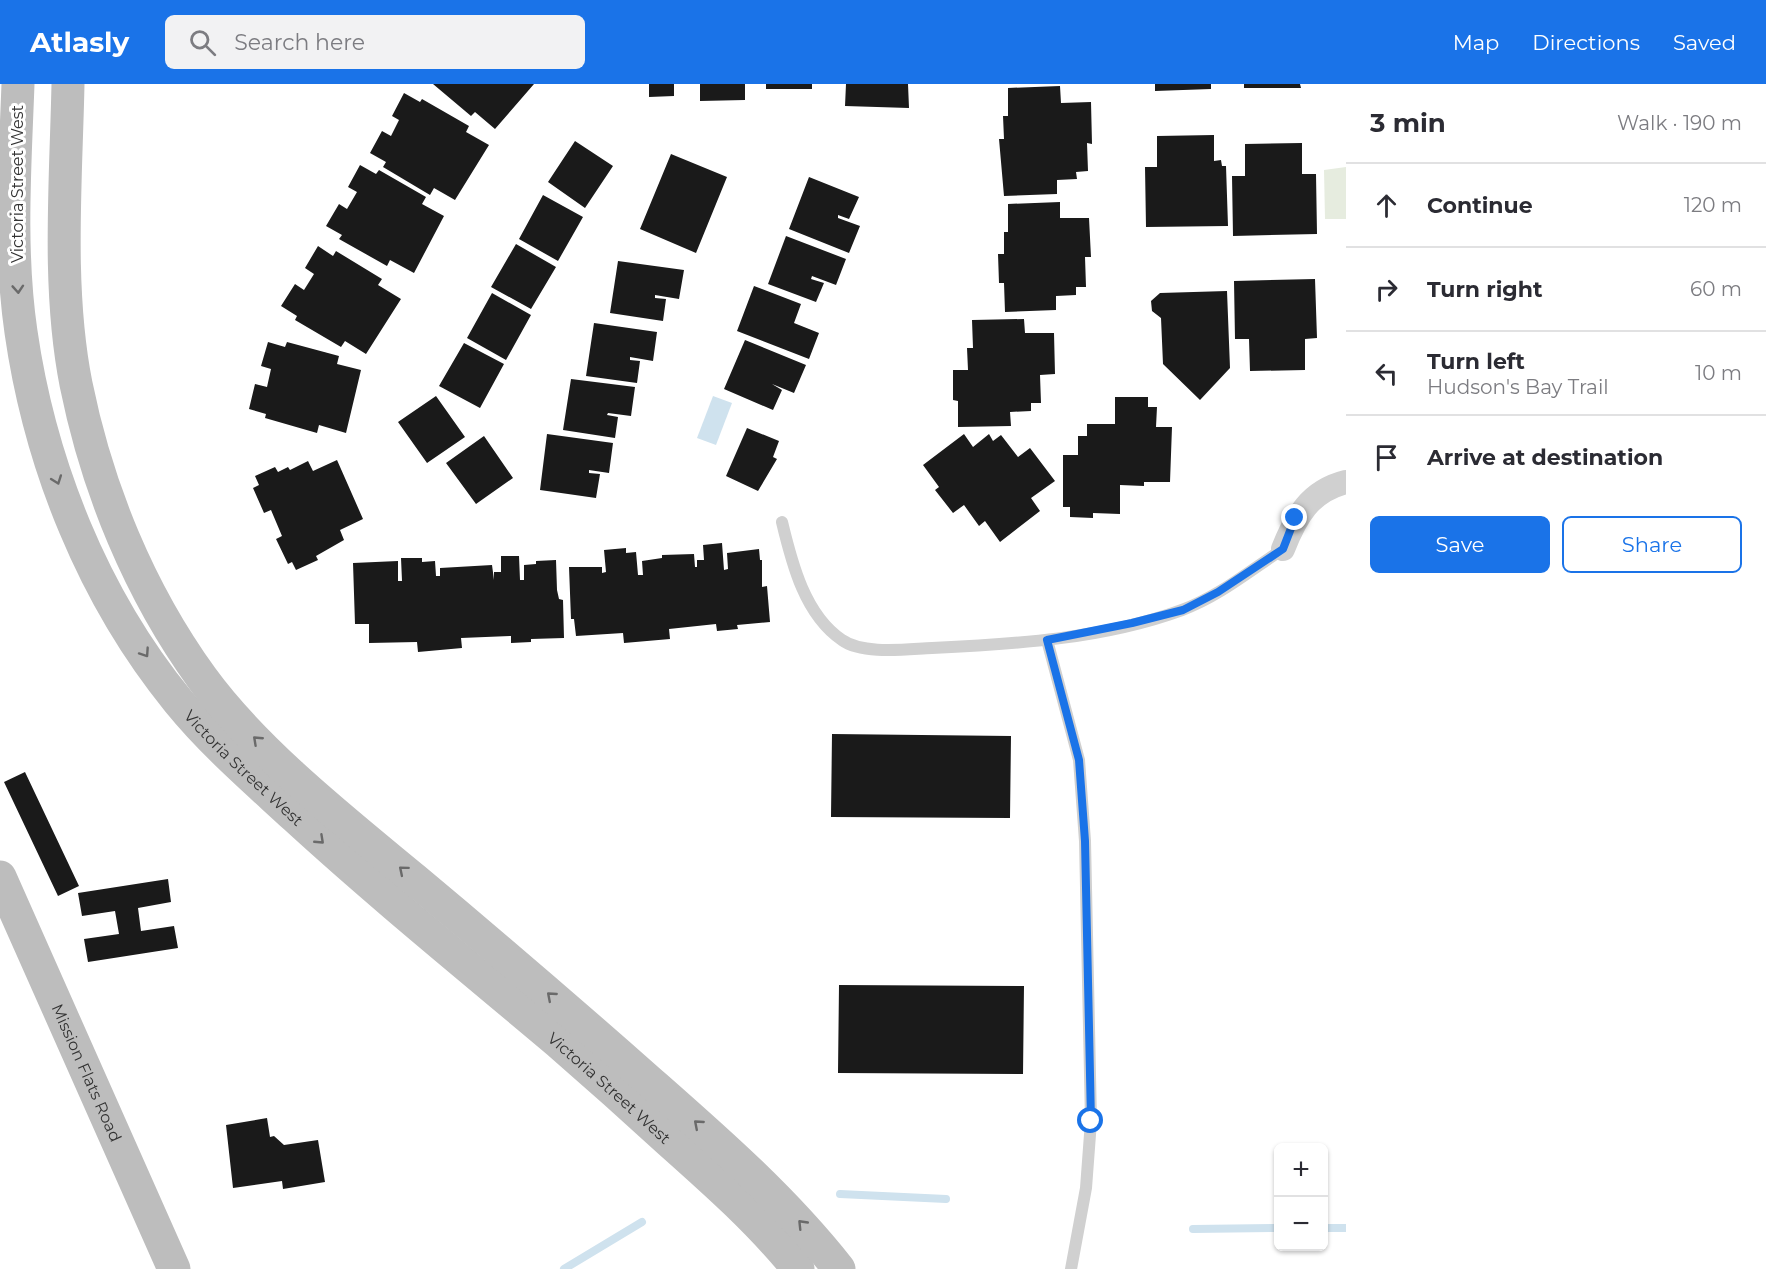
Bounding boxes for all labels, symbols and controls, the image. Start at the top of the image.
search box [165,15,585,69]
text: Atlasly [30,25,129,59]
icon: search [186,26,219,59]
text: Search here [234,29,365,56]
text: Map [1453,30,1499,55]
text: Directions [1532,30,1640,55]
text: Saved [1673,30,1736,55]
street label: Victoria Street West [8,104,27,263]
text: 3 min [1370,107,1446,139]
text: Walk · 190 m [1617,111,1742,135]
icon: ahead [1370,189,1403,222]
text: Continue [1427,192,1533,219]
text: 120 m [1684,193,1742,217]
icon: right [1370,273,1403,306]
text: Turn right [1427,276,1542,303]
text: 60 m [1690,277,1742,301]
one-way arrow [11,285,24,294]
text: Turn left [1427,348,1525,375]
icon: left [1370,357,1403,390]
text: 10 m [1695,361,1742,385]
text: Hudson's Bay Trail [1427,375,1609,399]
icon: arrive [1370,441,1403,474]
text: Arrive at destination [1427,444,1663,471]
one-way arrow [49,474,62,485]
route end [1281,504,1307,530]
button: Save [1370,516,1550,573]
button: Share [1562,516,1742,573]
one-way arrow [138,646,149,657]
street label: Victoria Street West [180,706,308,830]
one-way arrow [253,736,264,747]
one-way arrow [314,833,324,844]
one-way arrow [399,866,410,877]
one-way arrow [547,992,558,1003]
street label: Mission Flats Road [48,1001,126,1145]
street label: Victoria Street West [544,1028,675,1148]
route start [1077,1107,1103,1133]
one-way arrow [694,1120,705,1131]
map controls [1274,1143,1328,1251]
button: + [1274,1143,1328,1197]
button: − [1274,1197,1328,1251]
one-way arrow [798,1220,809,1231]

